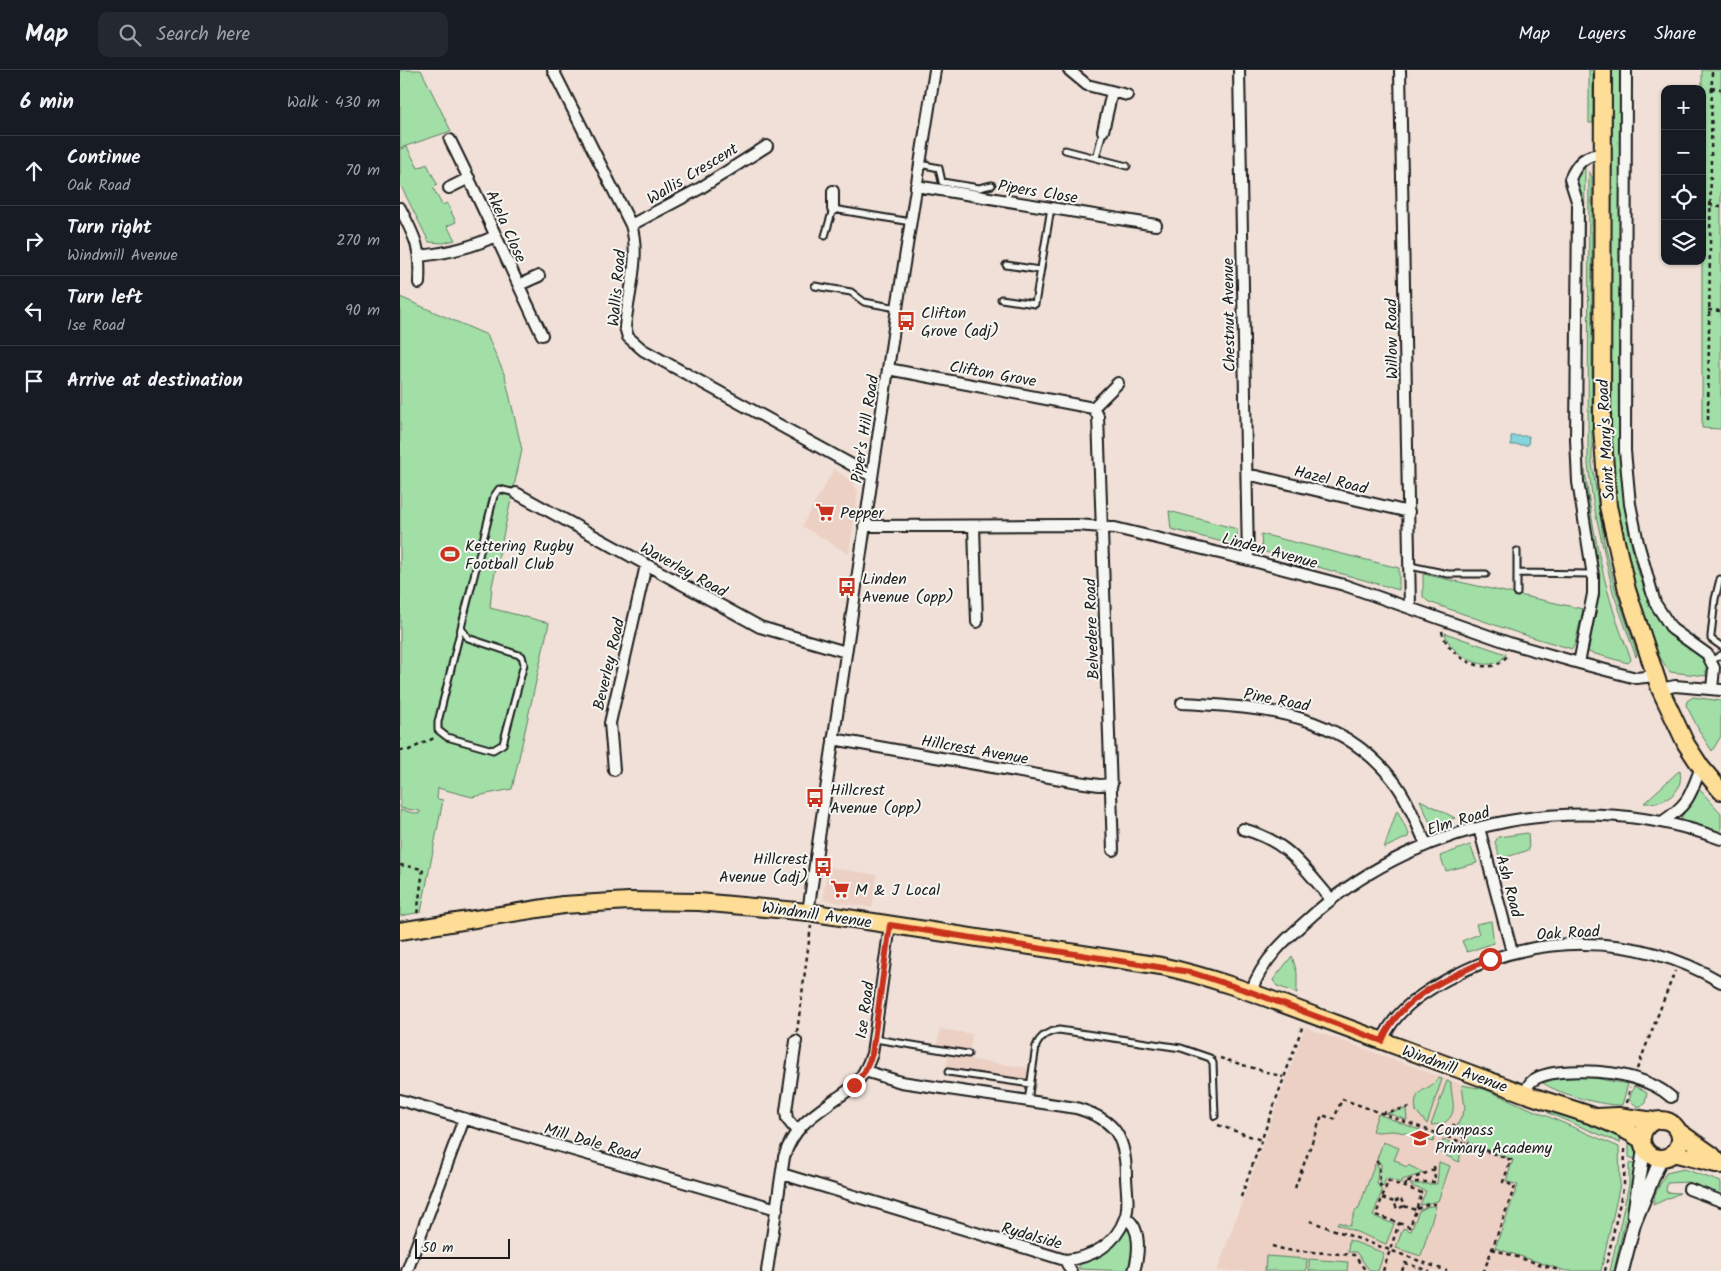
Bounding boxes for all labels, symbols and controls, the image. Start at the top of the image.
search box [98,12,448,57]
text: Map [25,15,68,54]
text: Search here [156,20,250,50]
text: Map [1519,20,1550,49]
text: Layers [1578,20,1626,49]
text: Share [1654,20,1696,49]
icon: search [116,21,144,49]
map controls [1661,85,1706,265]
button: + [1661,85,1706,130]
text: 6 min [20,86,74,119]
text: Walk · 430 m [287,90,380,115]
button: − [1661,130,1706,175]
street label: Wallis Crescent [642,137,744,211]
text: Continue [67,143,140,173]
icon: ahead [20,157,48,185]
text: 70 m [345,158,380,183]
text: Oak Road [67,173,130,198]
street label: Pipers Close [996,174,1080,211]
button: locate [1661,175,1706,220]
street label: Akela Close [479,186,533,267]
text: Turn right [67,213,152,243]
button: layers [1661,220,1706,265]
icon: right [20,227,48,255]
text: 270 m [336,228,380,253]
text: Windmill Avenue [67,243,178,268]
street label: Wallis Road [602,248,633,328]
street label: Chestnut Avenue [1216,258,1243,372]
text: Turn left [67,283,142,313]
icon: left [20,297,48,325]
street label: Willow Road [1379,297,1406,380]
text: 90 m [345,298,380,323]
place label: Clifton Grove (adj) [921,301,999,344]
bus stop icon: Clifton Grove (adj) [895,310,917,332]
text: Ise Road [67,313,124,338]
street label: Clifton Grove [947,355,1038,394]
text: Arrive at destination [67,366,243,396]
icon: arrive [20,367,48,395]
street label: Piper's Hill Road [845,372,887,485]
street label: Saint Mary's Road [1591,378,1622,501]
street label: Hazel Road [1291,459,1371,502]
supermarket icon: Pepper [814,501,836,523]
place label: Pepper [840,501,885,526]
street label: Linden Avenue [1219,527,1320,576]
place label: Kettering Rugby Football Club [465,534,574,577]
street label: Waverley Road [635,536,732,605]
sports icon: Kettering Rugby Football Club [439,543,461,565]
place label: Linden Avenue (opp) [862,567,954,610]
bus stop icon: Linden Avenue (opp) [836,576,858,598]
street label: Belvedere Road [1078,577,1107,680]
street label: Beverley Road [587,615,632,713]
street label: Pine Road [1242,682,1313,719]
street label: Hillcrest Avenue [919,729,1030,772]
place label: Hillcrest Avenue (opp) [830,778,922,821]
bus stop icon: Hillcrest Avenue (opp) [804,787,826,809]
street label: Elm Road [1424,800,1494,843]
place label: Hillcrest Avenue (adj) [719,847,809,890]
street label: Ash Road [1488,852,1529,921]
bus stop icon: Hillcrest Avenue (adj) [812,856,834,878]
supermarket icon: M & J Local [829,878,851,900]
place label: M & J Local [855,878,940,903]
street label: Windmill Avenue [760,895,873,936]
street label: Oak Road [1536,919,1601,948]
route start [1479,948,1502,971]
street label: Ise Road [849,979,882,1040]
street label: Windmill Avenue [1398,1039,1511,1100]
route end [843,1074,866,1097]
street label: Mill Dale Road [541,1117,643,1168]
place label: Compass Primary Academy [1435,1118,1553,1161]
school or university icon: Compass Primary Academy [1409,1127,1431,1149]
street label: Rydalside [998,1216,1065,1257]
scale bar [415,1236,510,1259]
text: 50 m [422,1237,453,1259]

